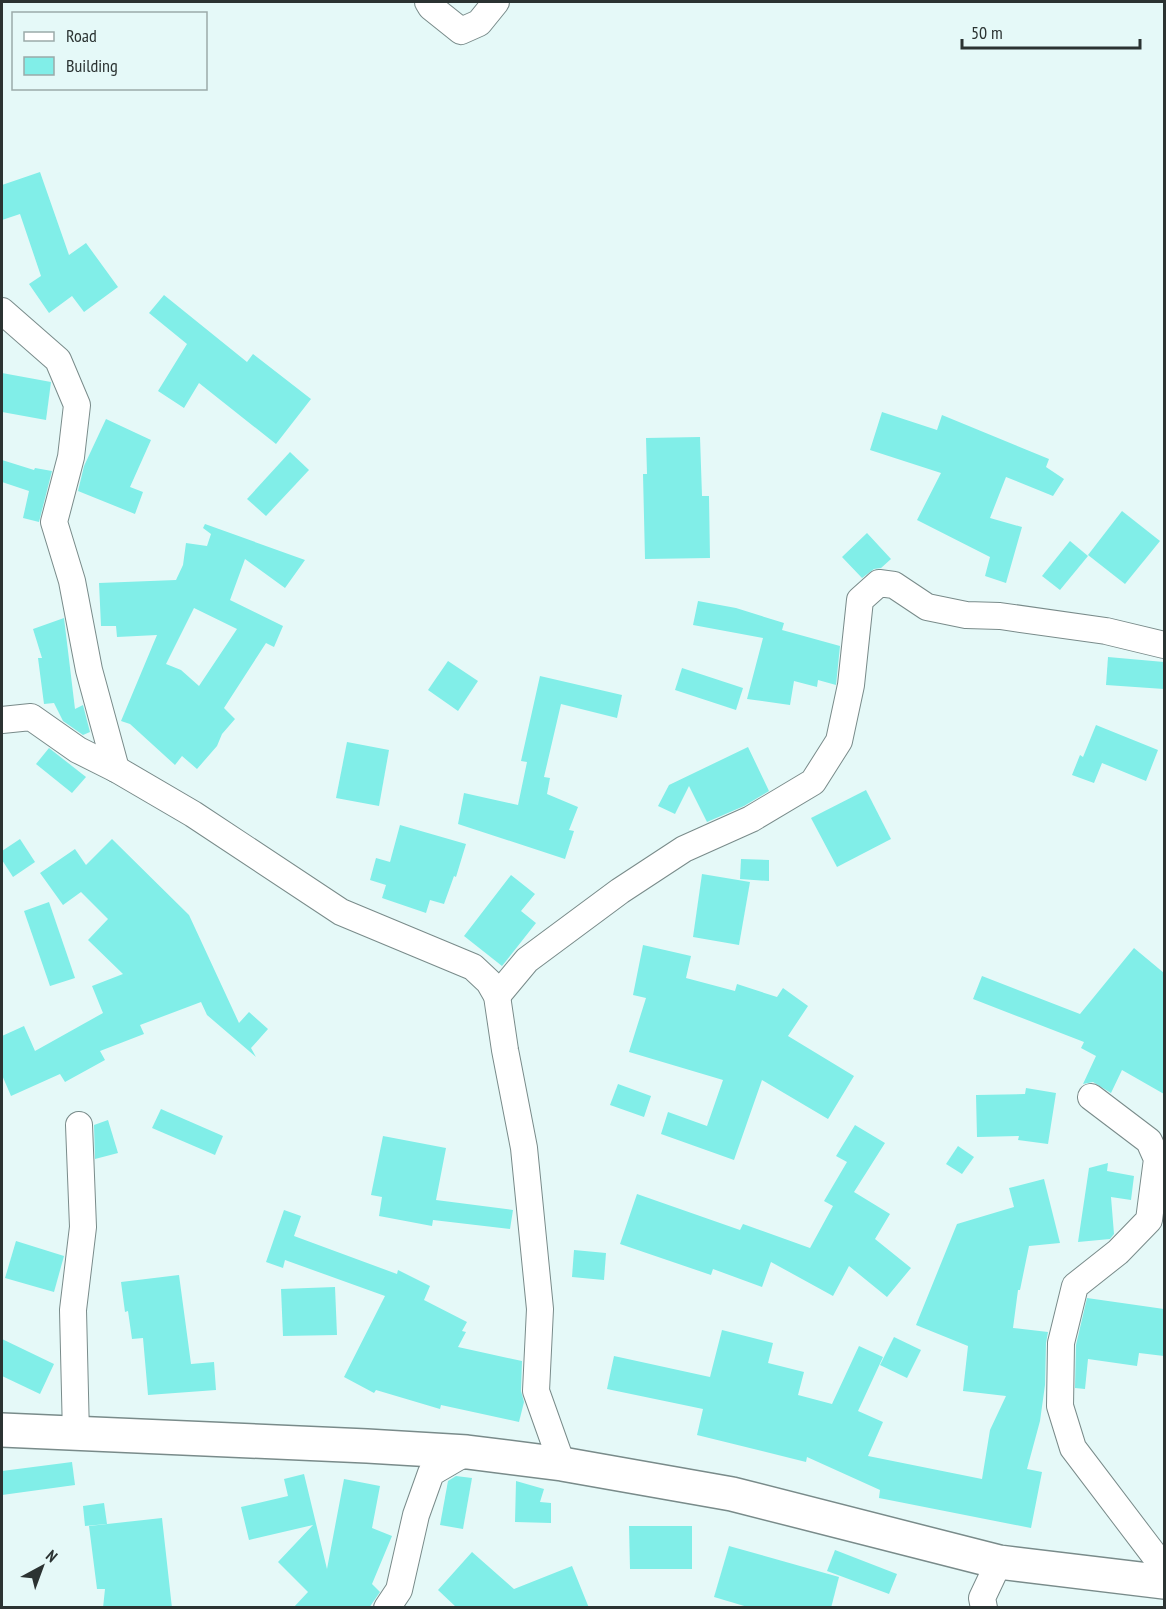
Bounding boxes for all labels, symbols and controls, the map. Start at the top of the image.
legend [12,12,207,90]
scale bar [962,12,1140,50]
text: 50 m [971,21,1003,44]
text: Road [66,24,97,47]
text: Building [66,54,118,77]
north arrow [12,1537,72,1597]
text: N [42,1545,62,1566]

